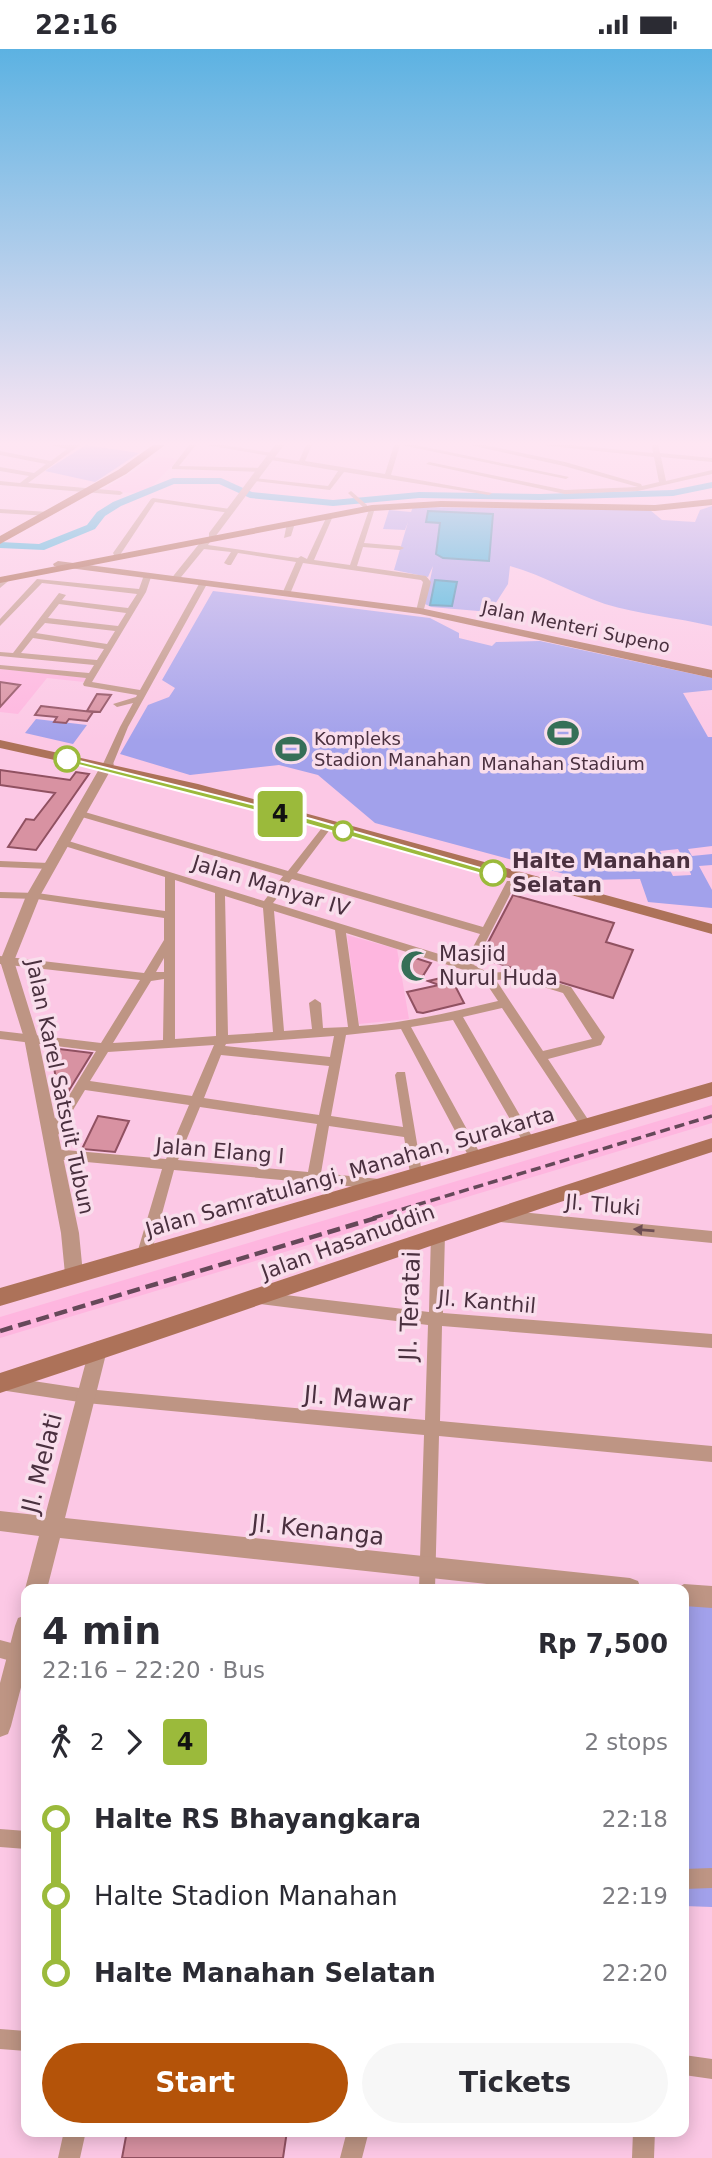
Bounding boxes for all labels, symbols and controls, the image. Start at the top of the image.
text: 22:16 [35,10,118,40]
street label: Jalan Menteri Supeno [479,596,672,657]
sports icon: Manahan Stadium [546,716,580,750]
place label: Kompleks Stadion Manahan [314,728,471,770]
sports icon: Kompleks Stadion Manahan [274,732,308,766]
unlabelled marker [54,746,80,772]
place label: Manahan Stadium [481,753,645,774]
line badge: 4 [257,791,303,837]
text: 4 [272,800,288,828]
unlabelled marker [333,821,353,841]
place label: Halte Manahan Selatan [512,849,691,897]
street label: Jalan Manyar IV [188,850,353,922]
marker: Halte Manahan Selatan [480,860,506,886]
place label: Masjid Nurul Huda [439,942,558,990]
mosque icon: Masjid Nurul Huda [399,949,433,983]
street label: Jalan Karel Satsuit Tubun [21,955,99,1217]
street label: Jalan Samratulangi, Manahan, Surakarta [141,1102,557,1243]
street label: Jalan Elang I [153,1133,285,1169]
street label: Jl. Tluki [562,1190,642,1220]
street label: Jalan Hasanuddin [256,1199,438,1285]
one-way arrow [633,1224,655,1235]
street label: Jl. Teratai [394,1251,426,1363]
street label: Jl. Kanthil [435,1286,537,1318]
street label: Jl. Mawar [301,1380,413,1418]
street label: Jl. Melati [16,1410,68,1518]
street label: Jl. Kenanga [248,1509,386,1551]
text: 4 min [42,1609,161,1653]
text: Rp 7,500 [538,1629,668,1659]
text: 22:16 – 22:20 · Bus [42,1657,265,1683]
icon: walk [42,1723,80,1761]
icon: forward [115,1723,153,1761]
text: 4 [177,1728,193,1756]
text: 2 [90,1729,105,1755]
text: 2 stops [584,1729,668,1755]
text: Halte RS Bhayangkara [94,1804,421,1834]
text: 22:18 [602,1806,668,1832]
text: Halte Stadion Manahan [94,1881,398,1911]
text: 22:19 [602,1883,668,1909]
text: Halte Manahan Selatan [94,1958,436,1988]
text: 22:20 [602,1960,668,1986]
button: Start [42,2043,348,2123]
button: Tickets [362,2043,668,2123]

